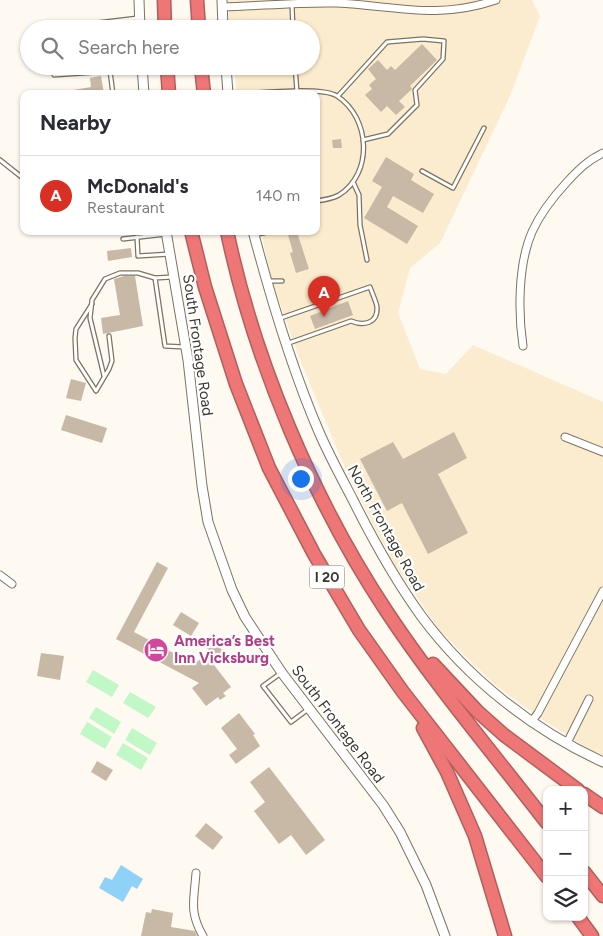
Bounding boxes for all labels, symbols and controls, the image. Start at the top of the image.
search box [20,20,320,75]
icon: search [38,34,66,62]
text: Search here [78,36,180,59]
text: Nearby [40,110,111,135]
text: McDonald's [87,175,188,198]
text: A [50,186,62,205]
text: 140 m [256,186,300,205]
text: Restaurant [87,198,165,217]
street label: South Frontage Road [179,273,217,417]
pin: A [308,276,340,317]
street label: North Frontage Road [344,462,428,594]
your location [288,466,314,492]
road number: I 20 [310,566,344,588]
place label: America’s Best Inn Vicksburg [174,632,275,667]
hotel icon: America’s Best Inn Vicksburg [143,637,169,663]
street label: South Frontage Road [288,662,388,786]
map controls [543,786,588,921]
button: + [543,786,588,831]
button: − [543,831,588,876]
button: layers [543,876,588,921]

